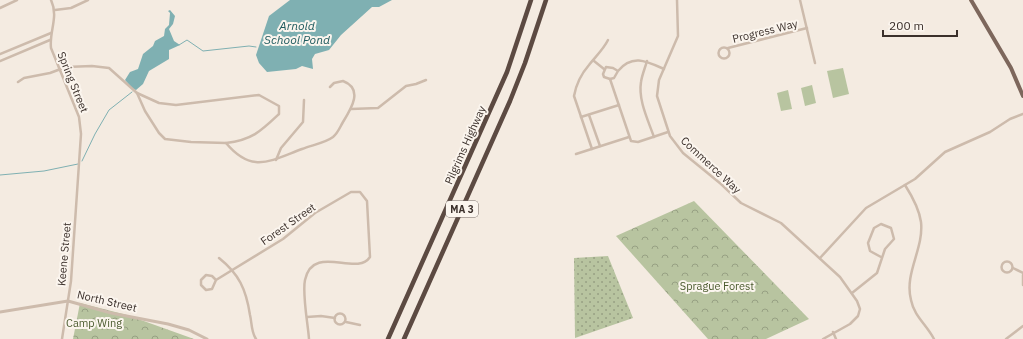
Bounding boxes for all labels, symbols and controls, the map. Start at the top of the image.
scale bar [883,12,957,38]
street label: Progress Way [731,16,800,46]
water label: Arnold School Pond [264,18,330,47]
text: 200 m [889,18,924,33]
street label: Spring Street [54,50,92,115]
street label: Pilgrims Highway [441,103,489,187]
street label: Commerce Way [678,134,744,197]
street label: Forest Street [258,200,318,248]
road number: MA 3 [446,201,478,217]
street label: Keene Street [54,221,74,286]
park label: Sprague Forest [680,279,754,293]
street label: North Street [76,287,138,315]
park label: Camp Wing [66,316,122,330]

